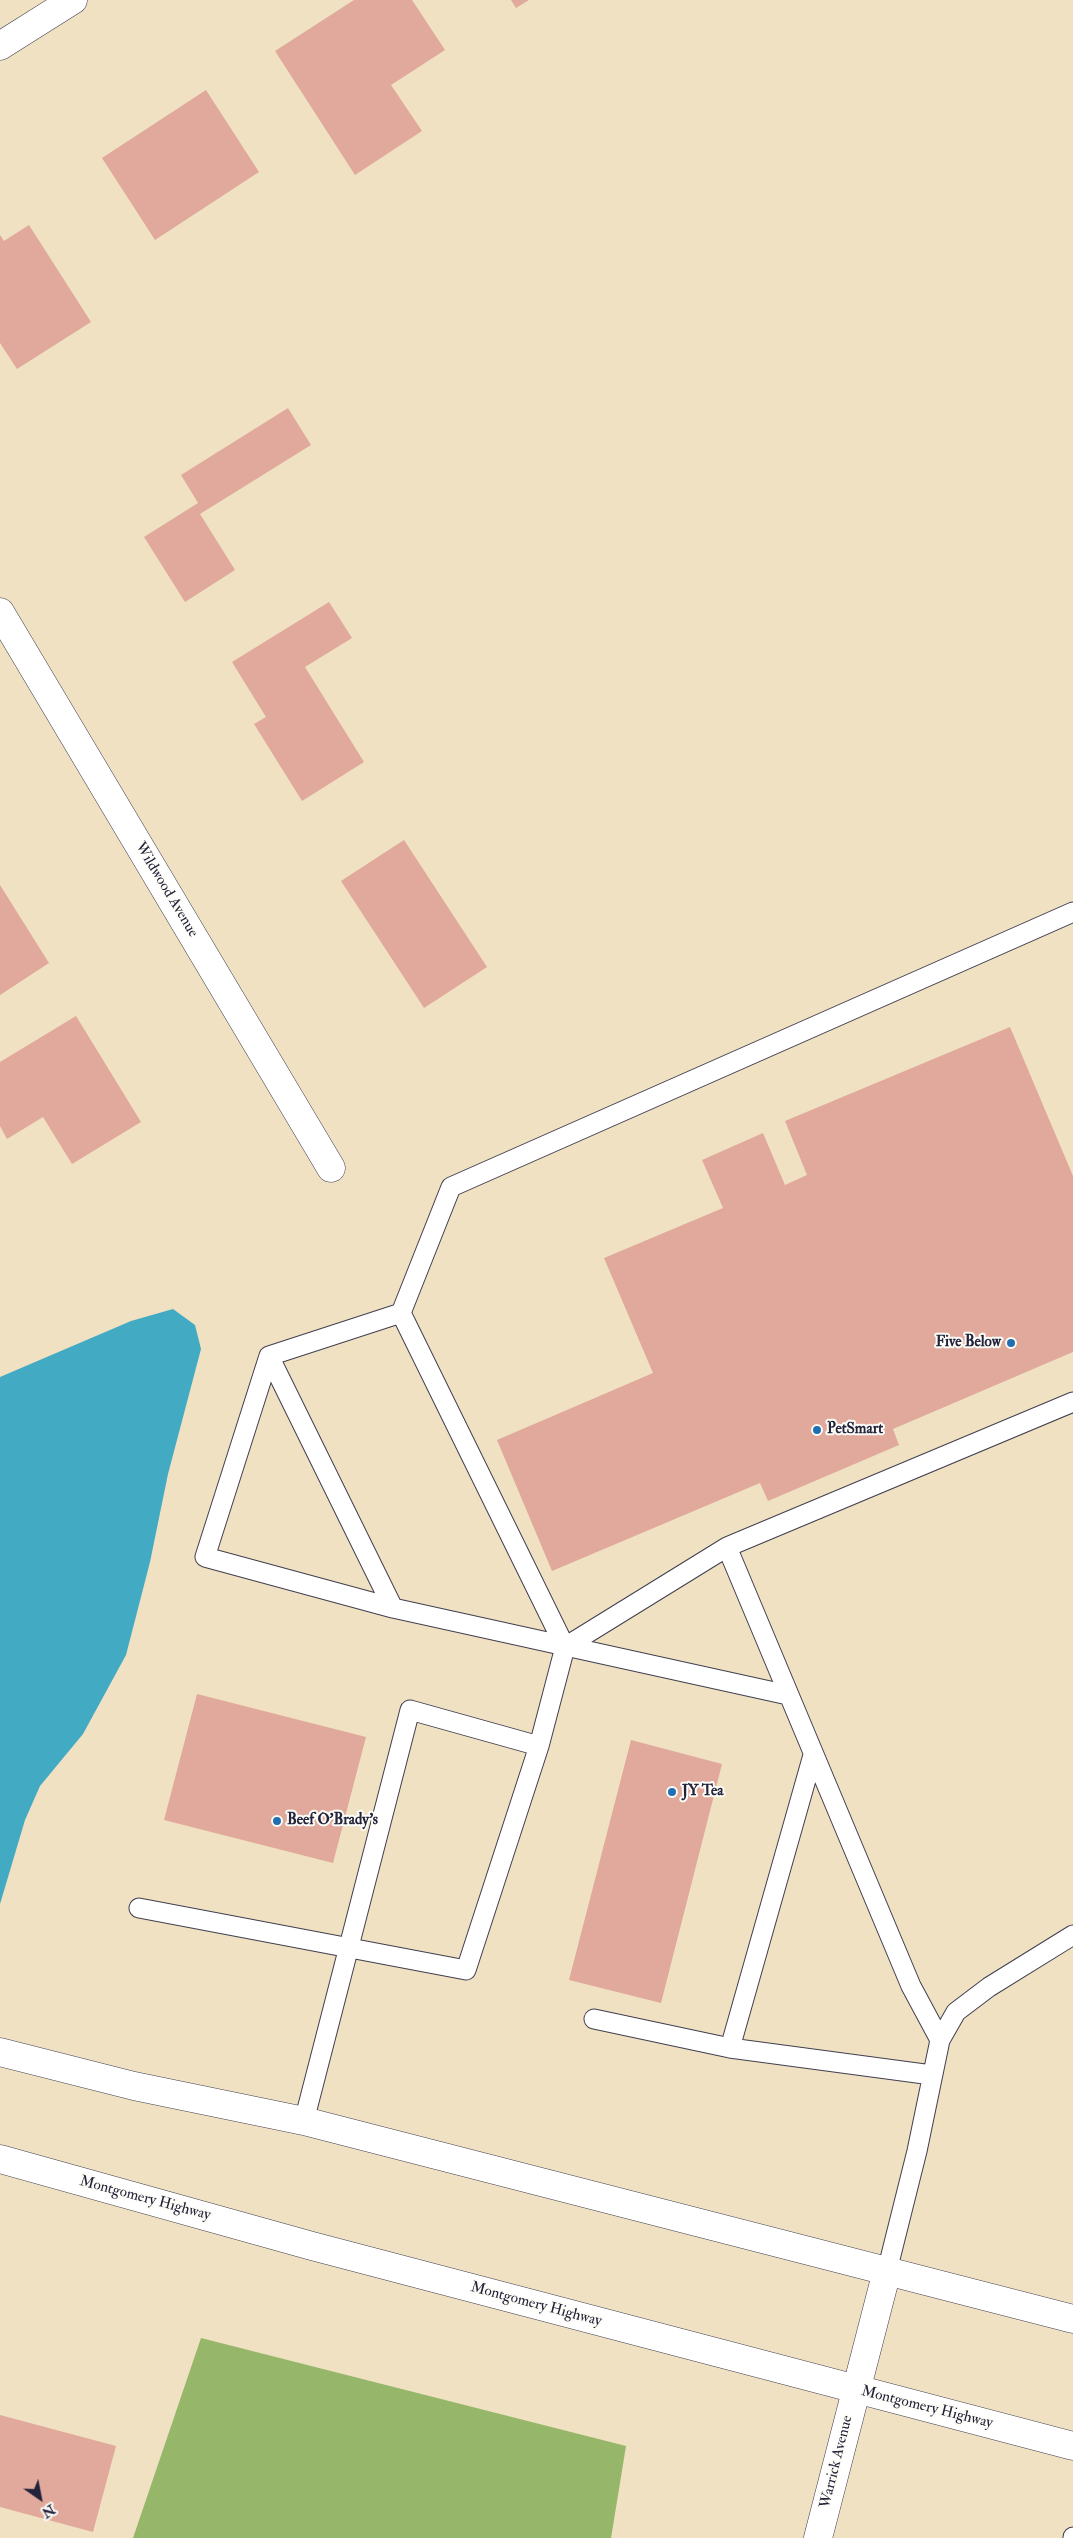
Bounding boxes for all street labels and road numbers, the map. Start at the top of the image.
street label: Wildwood Avenue [130,839,202,941]
street label: Montgomery Highway [78,2173,212,2225]
street label: Montgomery Highway [469,2279,603,2331]
street label: Montgomery Highway [859,2383,995,2433]
street label: Warrick Avenue [817,2414,857,2510]

